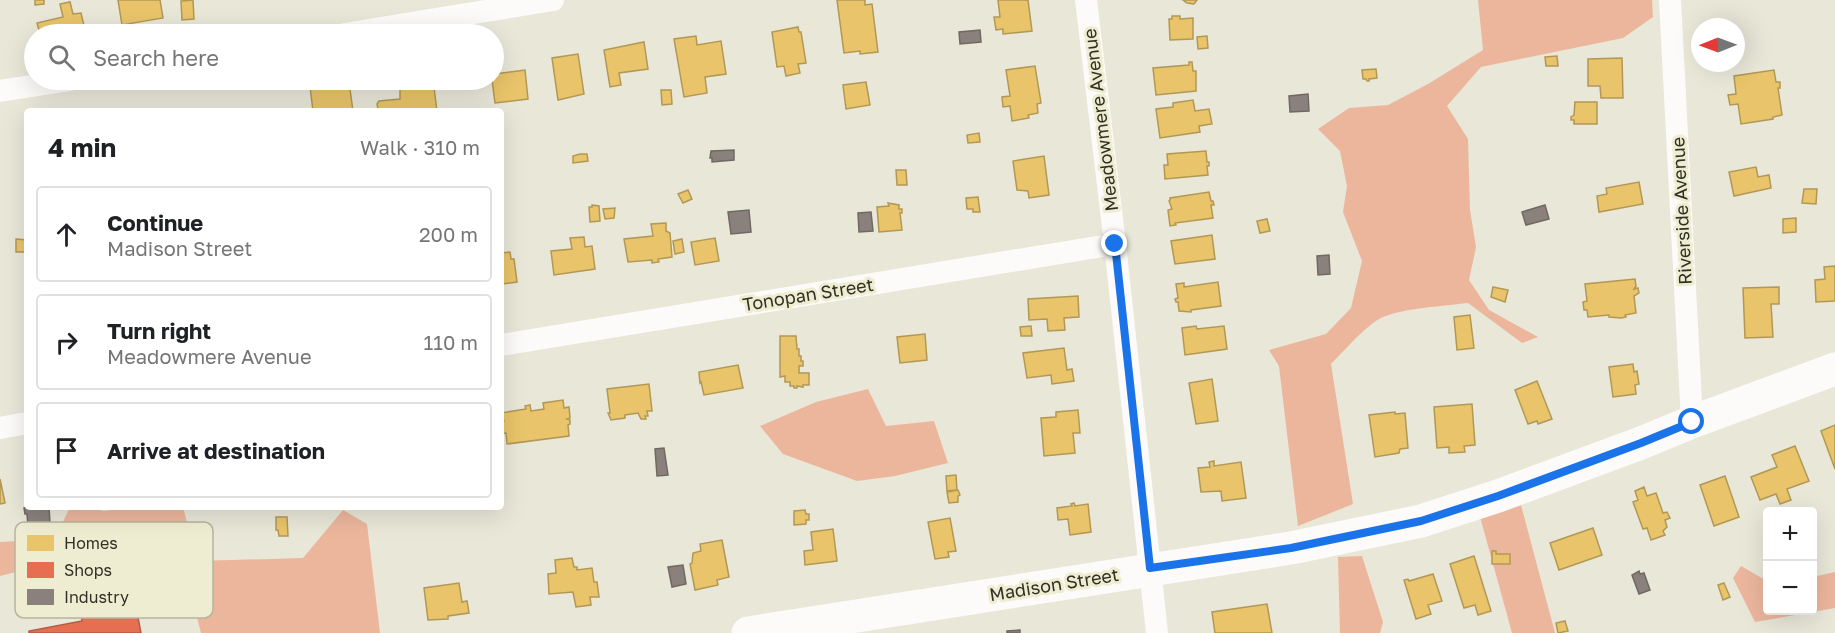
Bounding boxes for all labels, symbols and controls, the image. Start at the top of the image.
north arrow [1691,18,1745,72]
search box [24,24,504,90]
street label: Meadowmere Avenue [1078,27,1122,213]
icon: search [45,41,78,74]
text: Search here [93,44,219,71]
text: 4 min [48,132,116,163]
text: Walk · 310 m [360,135,480,159]
street label: Riverside Avenue [1666,136,1696,286]
text: Continue [107,209,203,236]
icon: ahead [50,218,83,251]
text: 200 m [419,222,478,246]
route end [1101,230,1127,256]
text: Madison Street [107,236,252,260]
street label: Tonopan Street [741,273,875,315]
text: Turn right [107,317,211,344]
icon: right [50,326,83,359]
text: 110 m [424,330,478,354]
text: Meadowmere Avenue [107,344,312,368]
route start [1678,408,1704,434]
icon: arrive [50,434,83,467]
text: Arrive at destination [107,437,325,464]
map controls [1763,507,1817,615]
button: + [1763,507,1817,561]
legend [15,522,213,618]
text: Homes [64,533,118,553]
text: Shops [64,560,112,580]
button: − [1763,561,1817,615]
street label: Madison Street [988,563,1120,605]
text: Industry [64,587,129,607]

